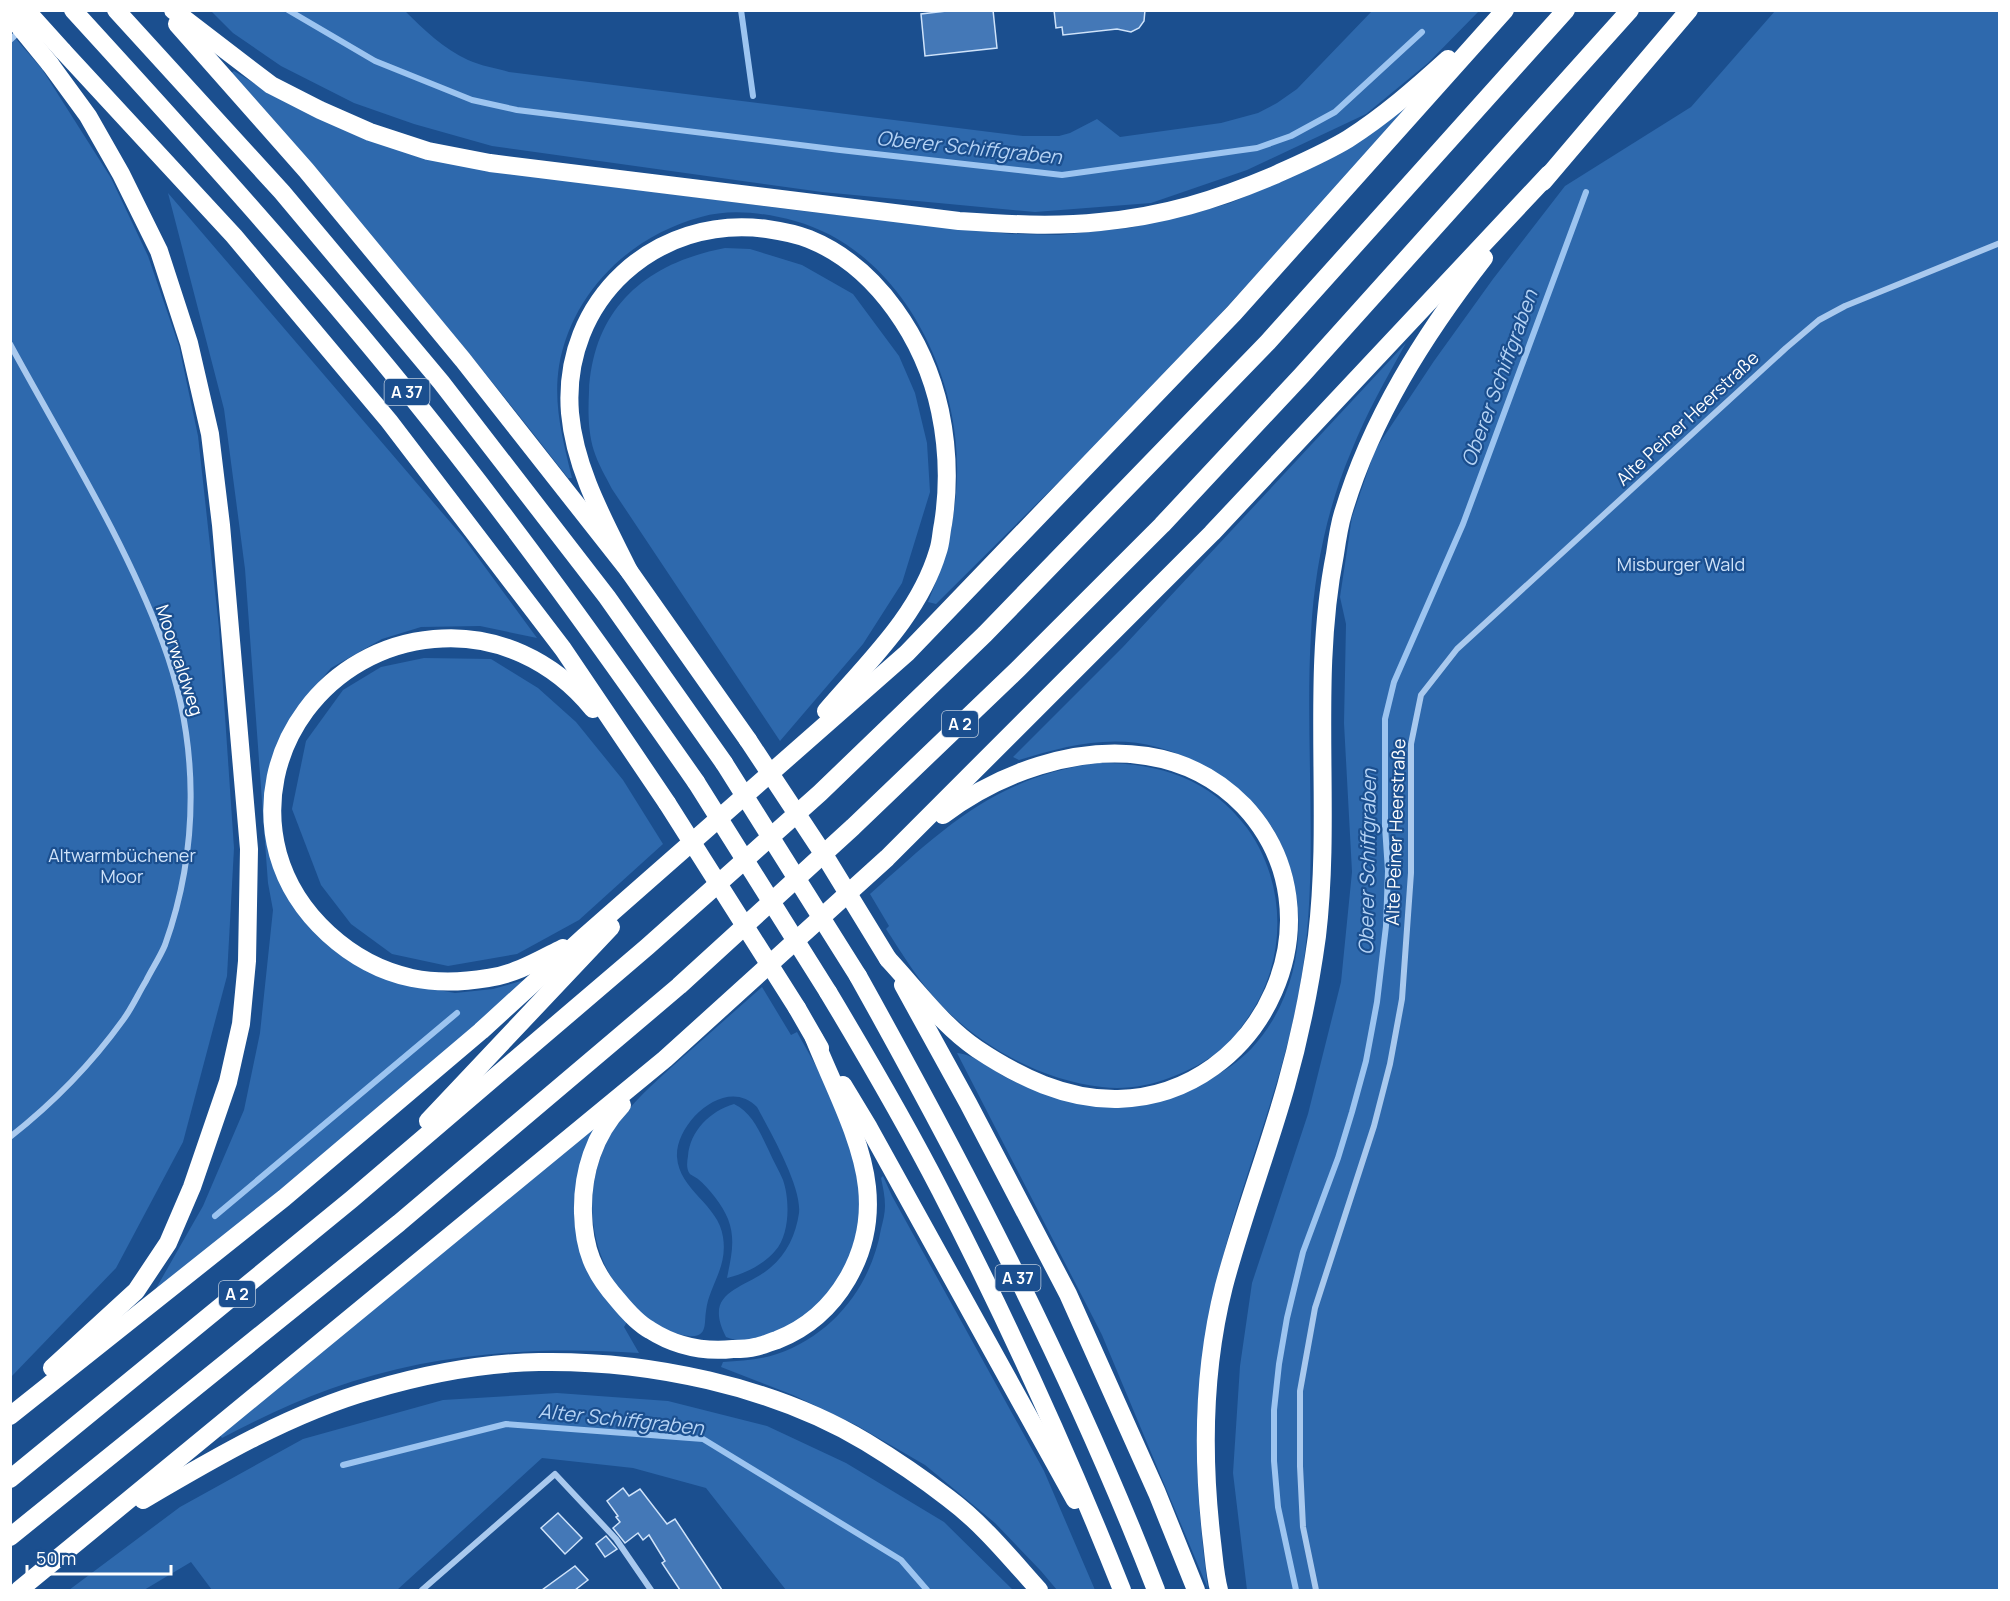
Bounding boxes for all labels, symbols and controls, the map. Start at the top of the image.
water label: Oberer Schiffgraben [875,124,1064,170]
water label: Oberer Schiffgraben [1455,285,1544,470]
street label: Alte Peiner Heerstraße [1610,345,1764,491]
road number: A 37 [384,379,430,405]
park label: Misburger Wald [1617,552,1745,576]
street label: Moorwaldweg [151,601,209,719]
road number: A 2 [942,711,978,737]
street label: Alte Peiner Heerstraße [1380,738,1410,926]
water label: Oberer Schiffgraben [1352,768,1382,955]
park label: Altwarmbüchener Moor [48,843,196,888]
road number: A 37 [996,1265,1040,1291]
road number: A 2 [219,1281,255,1307]
water label: Alter Schiffgraben [537,1397,706,1441]
scale bar [27,1538,171,1576]
text: 50 m [36,1546,76,1570]

